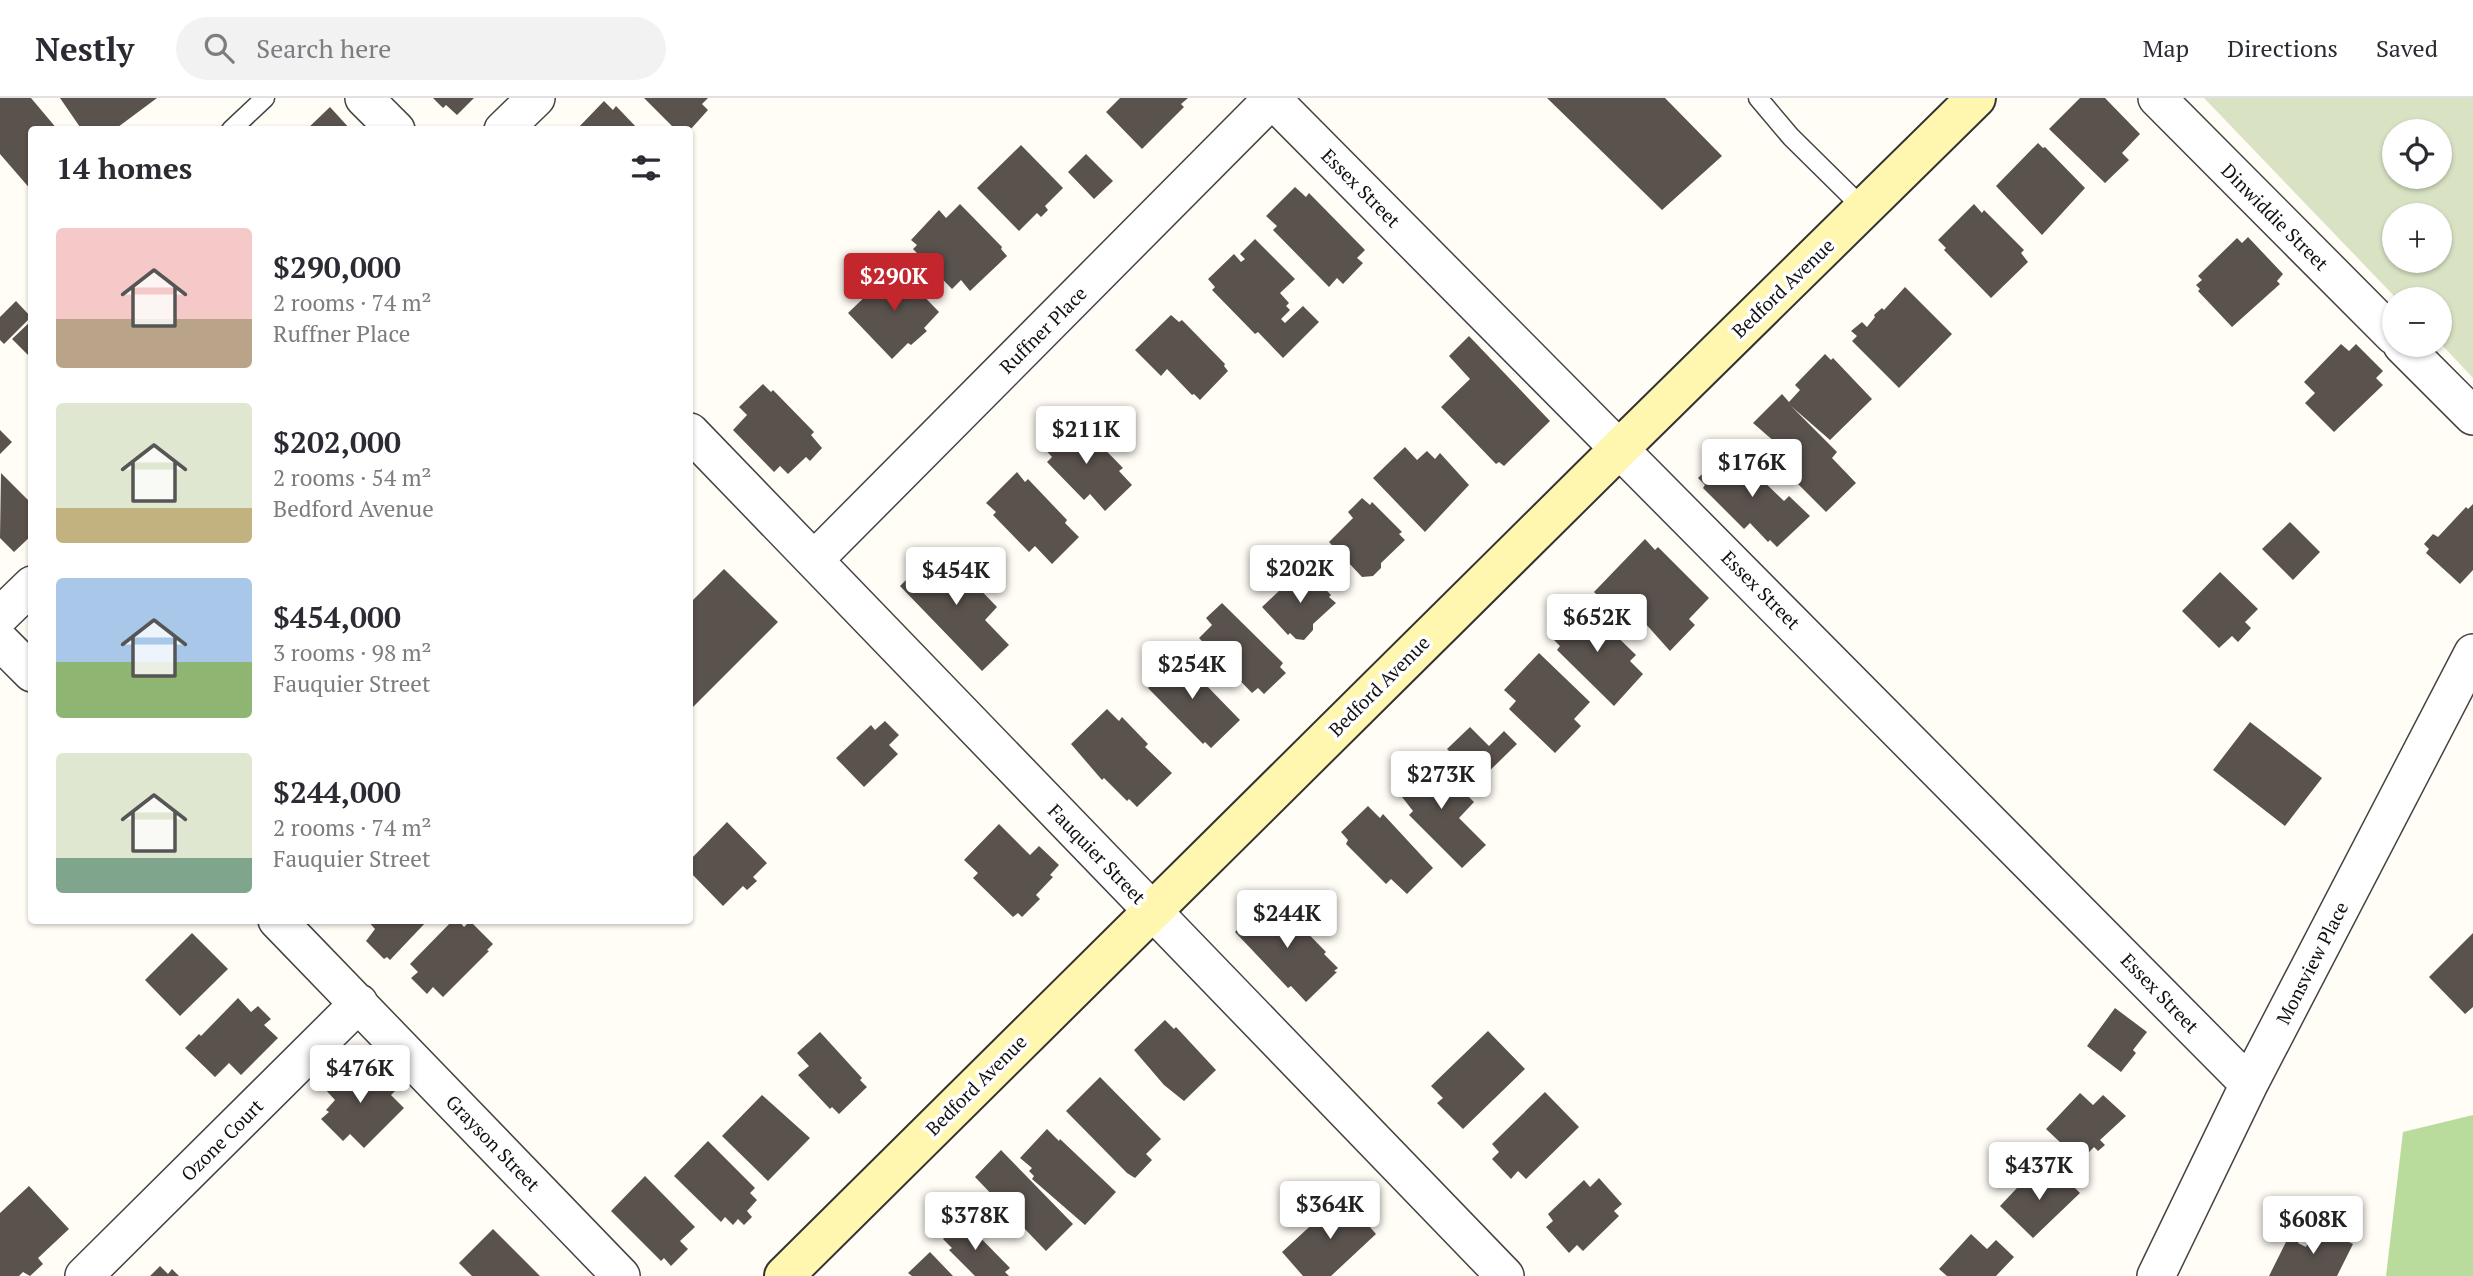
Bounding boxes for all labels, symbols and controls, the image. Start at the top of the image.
search box [176,17,666,80]
text: Nestly [35,27,134,70]
icon: search [200,29,238,67]
text: Search here [256,31,391,65]
text: Map [2143,32,2189,64]
text: Directions [2227,32,2338,64]
text: Saved [2376,32,2438,64]
map controls [2382,119,2452,357]
button: locate [2382,119,2452,189]
street label: Essex Street [1316,143,1406,233]
text: 14 homes [56,148,192,188]
icon: filters [627,149,665,187]
street label: Dinwiddie Street [2216,158,2334,276]
button: + [2382,203,2452,273]
street label: Bedford Avenue [1726,233,1839,343]
text: $290,000 [273,247,401,287]
pin: $290K [845,254,943,313]
icon: home [112,256,196,340]
text: $290K [860,260,928,291]
street label: Ruffner Place [994,281,1092,379]
text: 2 rooms · 74 m² [273,287,432,318]
button: − [2382,287,2452,357]
text: Ruffner Place [273,318,410,349]
pin: $211K [1037,406,1135,466]
text: $211K [1052,413,1120,444]
text: $202,000 [273,422,401,462]
icon: home [112,431,196,515]
pin: $176K [1703,440,1801,499]
text: $176K [1718,446,1786,477]
text: 2 rooms · 54 m² [273,462,432,493]
text: Bedford Avenue [273,493,434,524]
street label: Essex Street [1716,545,1806,635]
pin: $202K [1251,546,1349,605]
pin: $454K [907,547,1005,607]
text: $202K [1266,552,1334,583]
text: $454K [922,554,990,585]
pin: $652K [1548,594,1646,654]
text: $454,000 [273,597,401,637]
text: $652K [1563,601,1631,632]
icon: home [112,606,196,690]
street label: Bedford Avenue [1323,630,1434,741]
text: 3 rooms · 98 m² [273,637,432,668]
pin: $254K [1143,642,1241,701]
text: $254K [1158,648,1226,679]
text: Fauquier Street [273,668,430,699]
pin: $273K [1392,752,1490,811]
text: $273K [1407,758,1475,789]
text: $244,000 [273,772,401,812]
icon: home [112,781,196,865]
street label: Fauquier Street [1043,798,1152,909]
text: 2 rooms · 74 m² [273,812,432,843]
text: Fauquier Street [273,843,430,874]
pin: $244K [1238,890,1336,950]
text: $244K [1253,897,1321,928]
street label: Monsview Place [2270,897,2353,1028]
street label: Essex Street [2116,947,2205,1038]
street label: Bedford Avenue [920,1029,1031,1140]
pin: $476K [311,1046,409,1105]
text: $476K [326,1052,394,1083]
street label: Grayson Street [441,1089,546,1196]
street label: Ozone Court [175,1093,268,1186]
pin: $437K [1990,1142,2088,1202]
text: $437K [2005,1149,2073,1180]
pin: $364K [1281,1182,1379,1241]
text: $364K [1296,1188,1364,1219]
pin: $378K [926,1192,1024,1252]
pin: $608K [2264,1196,2362,1256]
text: $378K [941,1199,1009,1230]
text: $608K [2279,1203,2347,1234]

